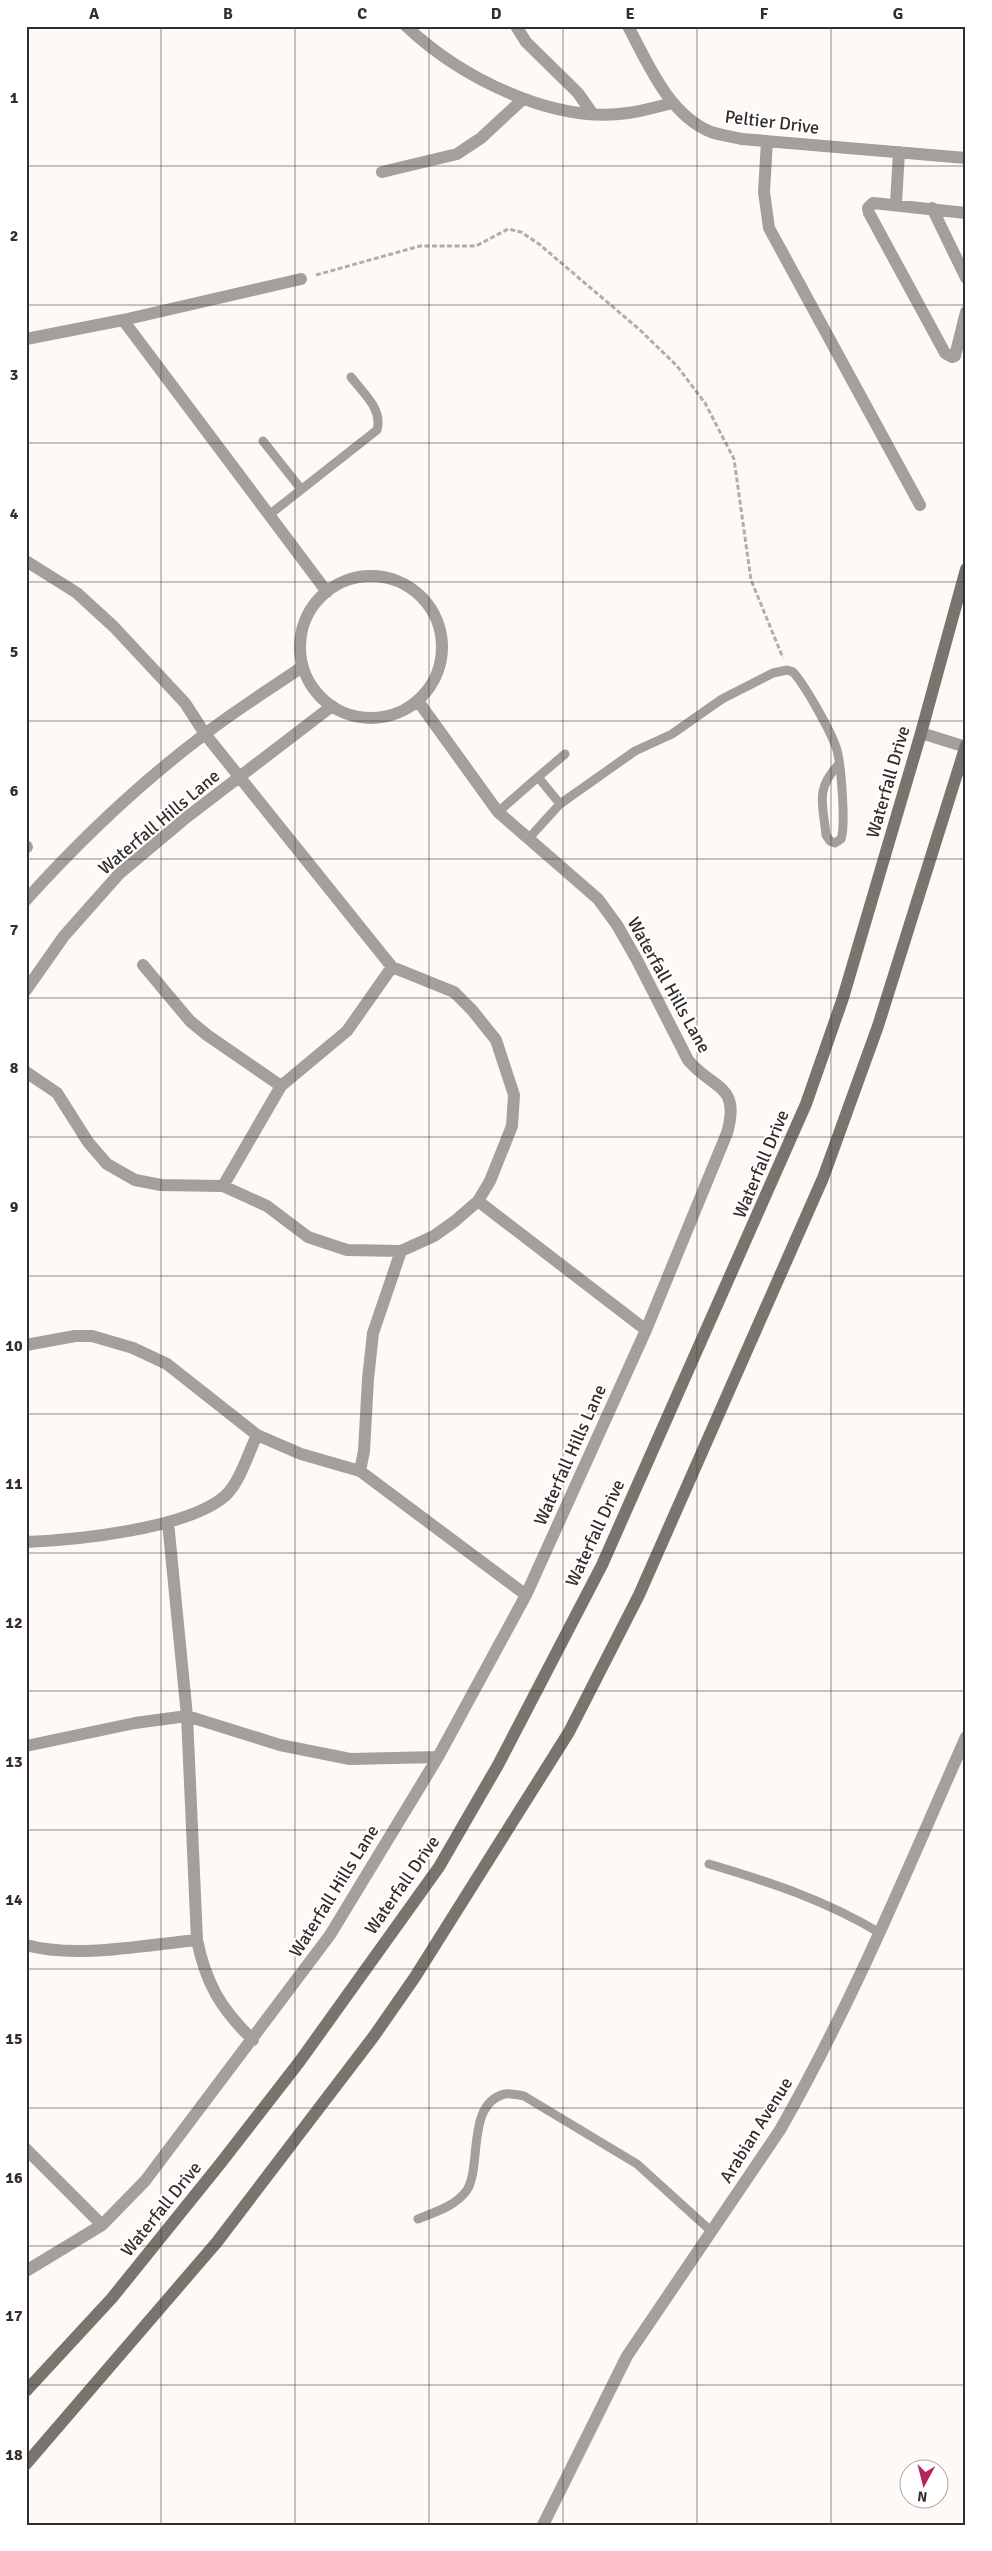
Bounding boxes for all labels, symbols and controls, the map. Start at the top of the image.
text: A [89,4,100,24]
text: B [223,4,233,24]
text: C [357,4,367,24]
text: D [491,4,502,24]
text: E [625,4,635,24]
text: F [760,4,769,24]
text: G [893,4,903,24]
text: 1 [10,88,19,108]
street label: Peltier Drive [724,105,820,139]
text: 2 [10,226,18,246]
text: 3 [10,365,18,385]
text: 4 [10,504,19,524]
text: 5 [10,642,18,662]
street label: Waterfall Drive [861,723,915,841]
street label: Waterfall Hills Lane [94,765,224,879]
text: 6 [10,781,19,801]
street label: Waterfall Hills Lane [623,913,715,1057]
text: 7 [10,920,19,940]
text: 8 [10,1058,19,1078]
street label: Waterfall Drive [728,1106,794,1222]
text: 9 [10,1197,19,1217]
text: 10 [5,1336,23,1356]
street label: Waterfall Hills Lane [529,1381,611,1529]
text: 11 [5,1474,23,1494]
street label: Waterfall Drive [561,1476,629,1590]
text: 12 [5,1613,23,1633]
text: 13 [5,1752,23,1772]
street label: Waterfall Hills Lane [284,1821,384,1961]
street label: Waterfall Drive [360,1831,444,1939]
text: 14 [5,1890,23,1910]
text: 15 [5,2029,23,2049]
street label: Arabian Avenue [715,2073,797,2187]
street label: Waterfall Drive [116,2157,206,2261]
text: 16 [5,2168,23,2188]
text: 17 [5,2306,23,2326]
text: 18 [5,2445,23,2465]
north arrow [900,2458,950,2508]
text: N [917,2487,928,2505]

